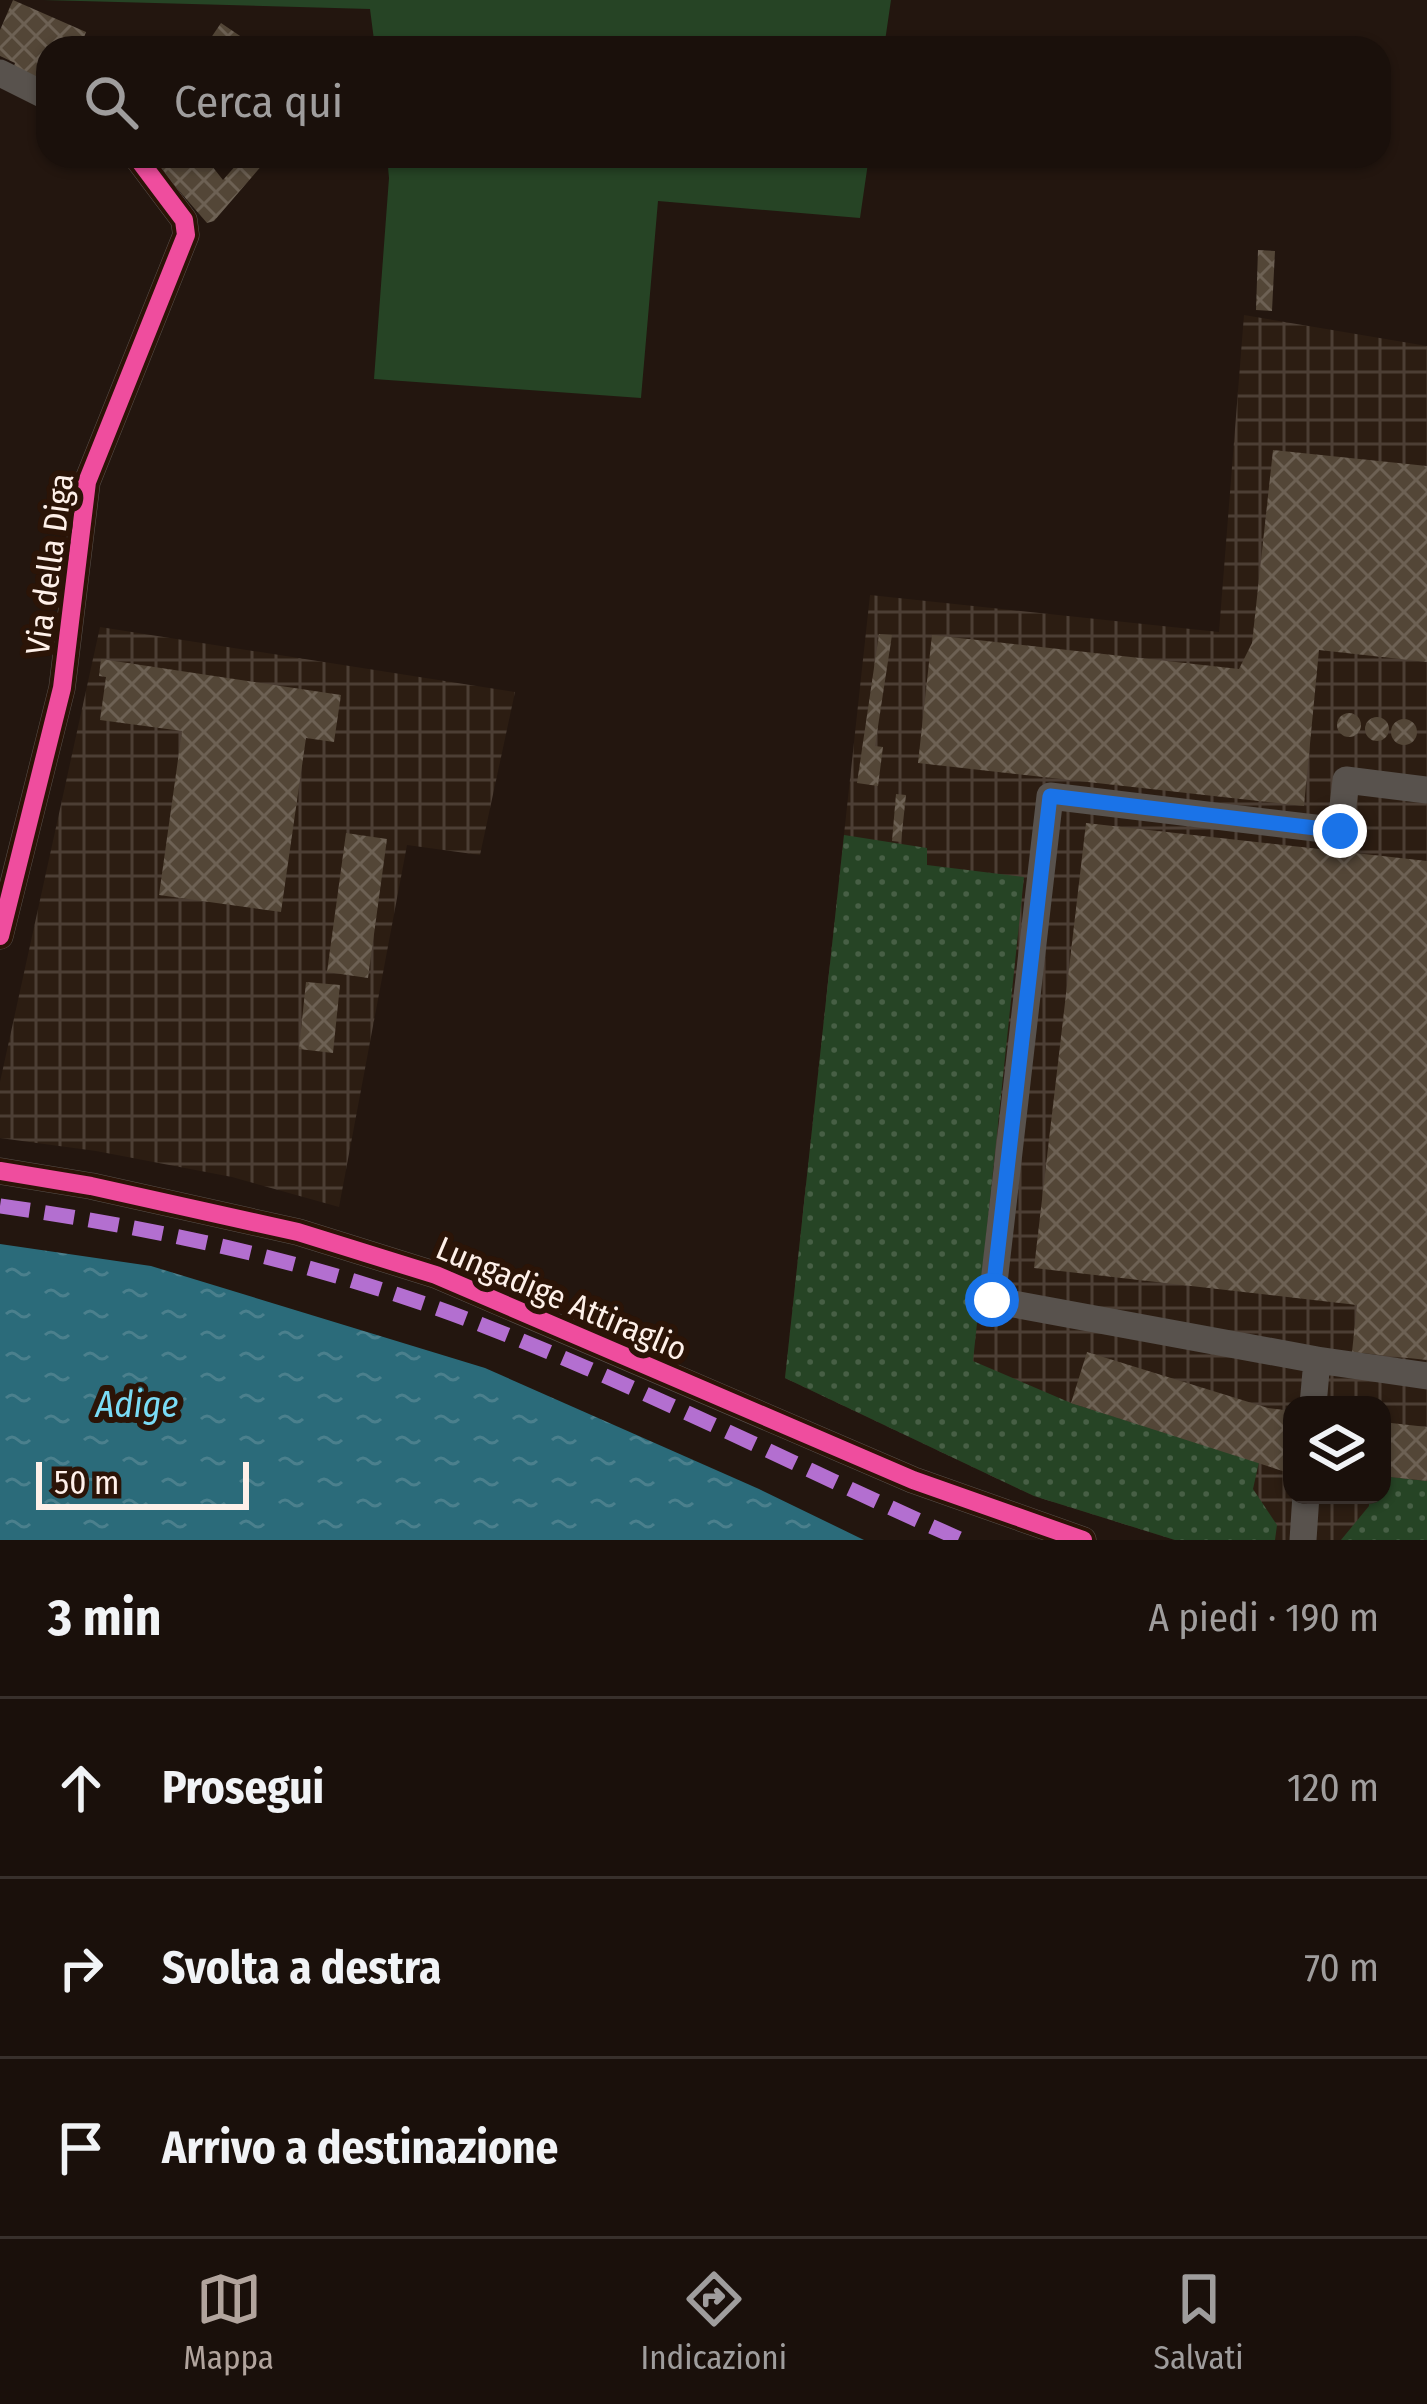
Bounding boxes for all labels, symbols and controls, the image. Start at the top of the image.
search box [36,36,1391,168]
icon: search [78,69,144,135]
text: Cerca qui [174,75,343,129]
street label: Via della Diga [17,471,83,657]
route end [1313,804,1367,858]
street label: Lungadige Attiraglio [430,1228,693,1370]
route start [965,1273,1019,1327]
water label: Adige [94,1383,178,1427]
map controls [1283,1396,1391,1504]
button: layers [1283,1396,1391,1504]
scale bar [36,1456,249,1509]
text: 50 m [54,1463,119,1503]
text: 3 min [48,1587,162,1649]
text: A piedi · 190 m [1149,1595,1379,1641]
icon: ahead [48,1755,114,1821]
text: Prosegui [162,1761,324,1815]
text: 120 m [1287,1765,1379,1811]
icon: right [48,1935,114,2001]
text: Svolta a destra [162,1941,441,1995]
text: 70 m [1304,1945,1379,1991]
icon: arrive [48,2115,114,2181]
text: Arrivo a destinazione [162,2121,558,2175]
tab: Mappa [183,2266,274,2378]
tab: Indicazioni [641,2266,787,2378]
tab: Salvati [1154,2266,1244,2378]

